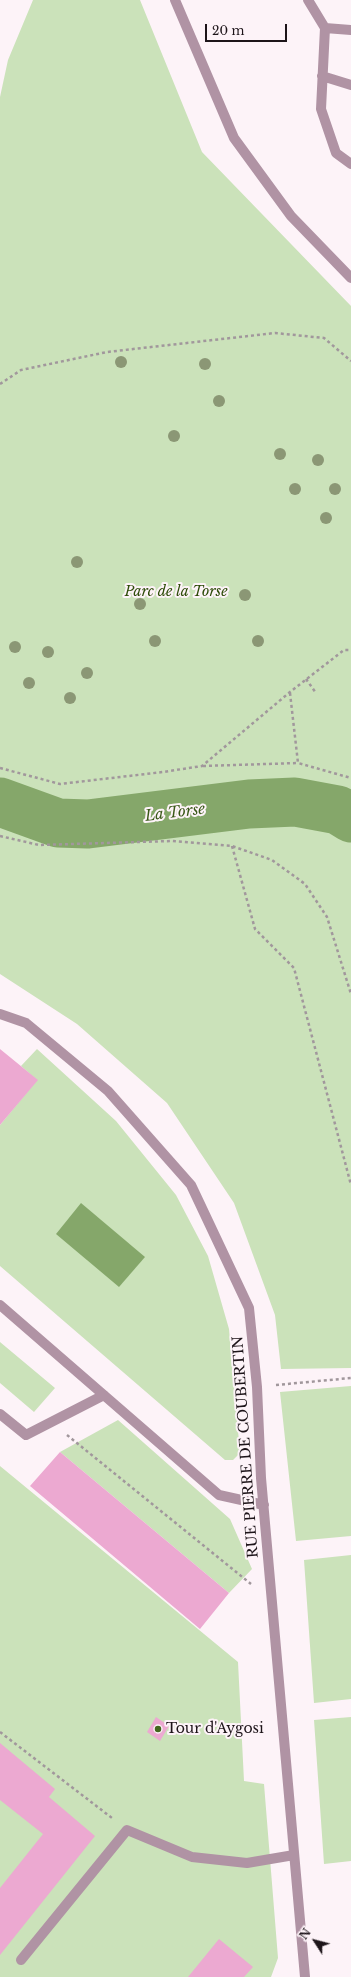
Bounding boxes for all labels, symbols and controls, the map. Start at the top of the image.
scale bar [207,16,289,42]
text: 20 m [212,23,244,38]
park label: Parc de la Torse [124,584,228,600]
water label: La Torse [144,800,206,826]
street label: RUE PIERRE DE COUBERTIN [230,1335,262,1559]
place label: Tour d'Aygosi [166,1721,264,1737]
marker: Tour d'Aygosi [153,1724,163,1734]
north arrow [295,1921,335,1961]
text: N [297,1926,314,1942]

